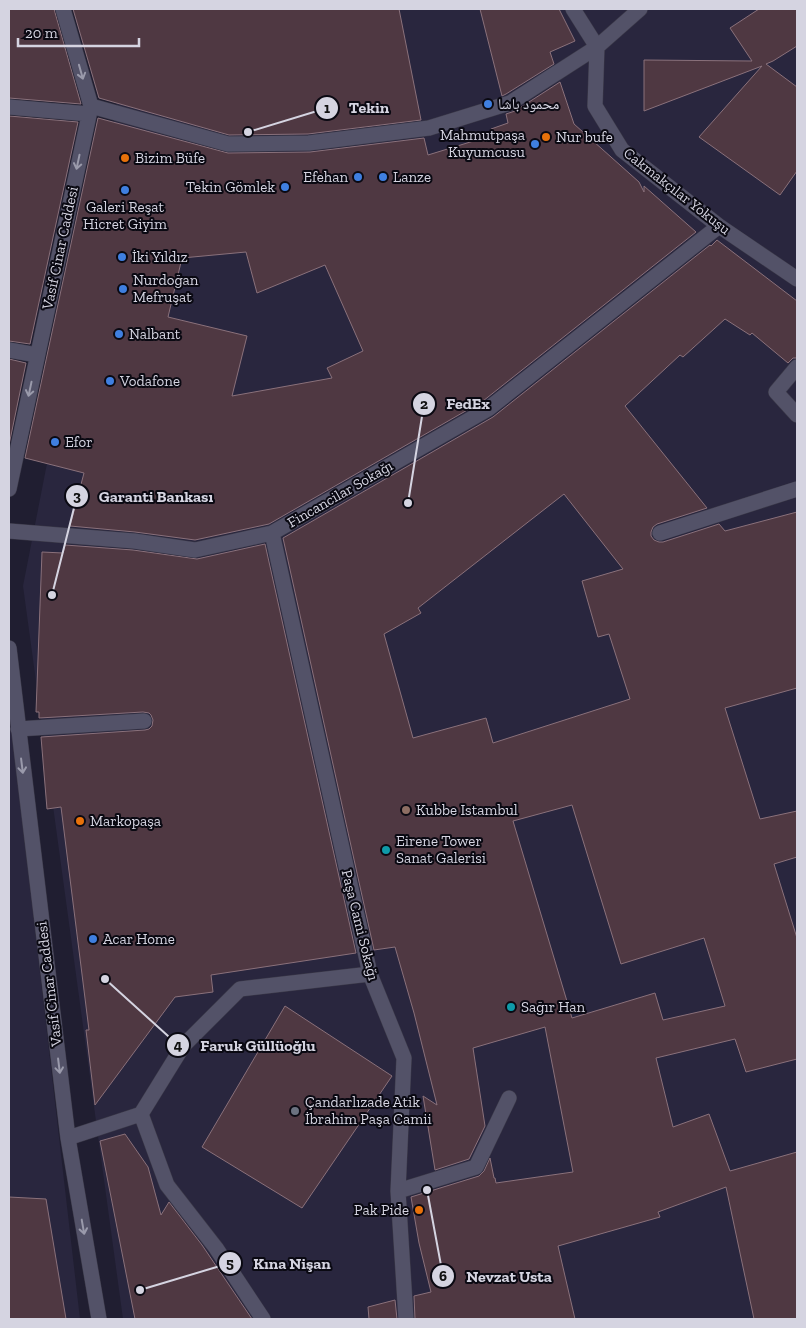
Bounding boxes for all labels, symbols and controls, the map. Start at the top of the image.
scale bar [18,15,139,47]
text: 20 m [25,24,58,42]
one-way arrow [77,64,87,80]
callout: Tekin [314,92,400,123]
place label: محمود باشا [498,95,559,113]
text: Tekin [349,98,390,117]
marker: محمود باشا [482,98,494,110]
text: 1 [324,99,330,117]
place label: Mahmutpaşa Kuyumcusu [440,126,526,161]
place label: Nur bufe [556,128,613,146]
marker: Nur bufe [540,131,552,143]
marker: Mahmutpaşa Kuyumcusu [529,138,541,150]
street label: Cakmakçılar Yokuşu [620,144,735,239]
place label: Bizim Büfe [135,149,205,167]
marker: Bizim Büfe [119,152,131,164]
one-way arrow [73,153,83,169]
place label: Efehan [303,168,348,186]
place label: Lanze [393,168,431,186]
marker: Efehan [352,171,364,183]
marker: Lanze [377,171,389,183]
place label: Tekin Gömlek [186,178,275,196]
marker: Tekin Gömlek [279,181,291,193]
marker: Galeri Reşat Hicret Giyim [119,184,131,196]
street label: Vasif Cinar Caddesi [38,185,82,312]
place label: Galeri Reşat Hicret Giyim [83,198,167,233]
place label: İki Yıldız [132,248,188,266]
marker: İki Yıldız [116,251,128,263]
place label: Nurdoğan Mefruşat [133,271,199,306]
marker: Nurdoğan Mefruşat [117,283,129,295]
place label: Nalbant [129,325,181,343]
marker: Nalbant [113,328,125,340]
place label: Vodafone [119,372,180,390]
marker: Vodafone [104,375,116,387]
one-way arrow [25,381,34,397]
callout: FedEx [411,388,500,419]
text: FedEx [446,394,490,413]
text: 2 [420,395,428,413]
place label: Efor [65,433,93,451]
marker: Efor [49,436,61,448]
street label: Fincancilar Sokağı [284,456,396,532]
callout: Garanti Bankası [64,480,224,511]
text: 3 [73,487,81,505]
text: Garanti Bankası [99,487,213,506]
one-way arrow [17,758,27,774]
place label: Kubbe Istambul [416,801,518,819]
marker: Kubbe Istambul [400,804,412,816]
place label: Markopaşa [90,812,161,830]
marker: Markopaşa [74,815,86,827]
place label: Eirene Tower Sanat Galerisi [396,832,486,867]
marker: Eirene Tower Sanat Galerisi [380,844,392,856]
street label: Paşa Cami Sokağı [338,868,382,982]
street label: Vasif Cinar Caddesi [32,921,66,1048]
place label: Acar Home [103,930,175,948]
marker: Acar Home [87,933,99,945]
place label: Sağır Han [521,998,586,1016]
marker: Sağır Han [505,1001,517,1013]
callout: Faruk Güllüoğlu [166,1030,326,1061]
text: 4 [174,1036,183,1054]
text: Faruk Güllüoğlu [200,1036,316,1055]
one-way arrow [54,1058,64,1074]
place label: Çandarlızade Atik İbrahim Paşa Camii [305,1093,432,1128]
marker: Çandarlızade Atik İbrahim Paşa Camii [289,1105,301,1117]
place label: Pak Pide [354,1201,409,1219]
marker: Pak Pide [413,1204,425,1216]
one-way arrow [78,1219,88,1235]
callout: Kına Nişan [218,1248,340,1279]
text: 5 [226,1254,234,1272]
text: Kına Nişan [253,1254,331,1273]
callout: Nevzat Usta [431,1261,562,1292]
text: 6 [439,1267,447,1285]
text: Nevzat Usta [466,1267,552,1286]

